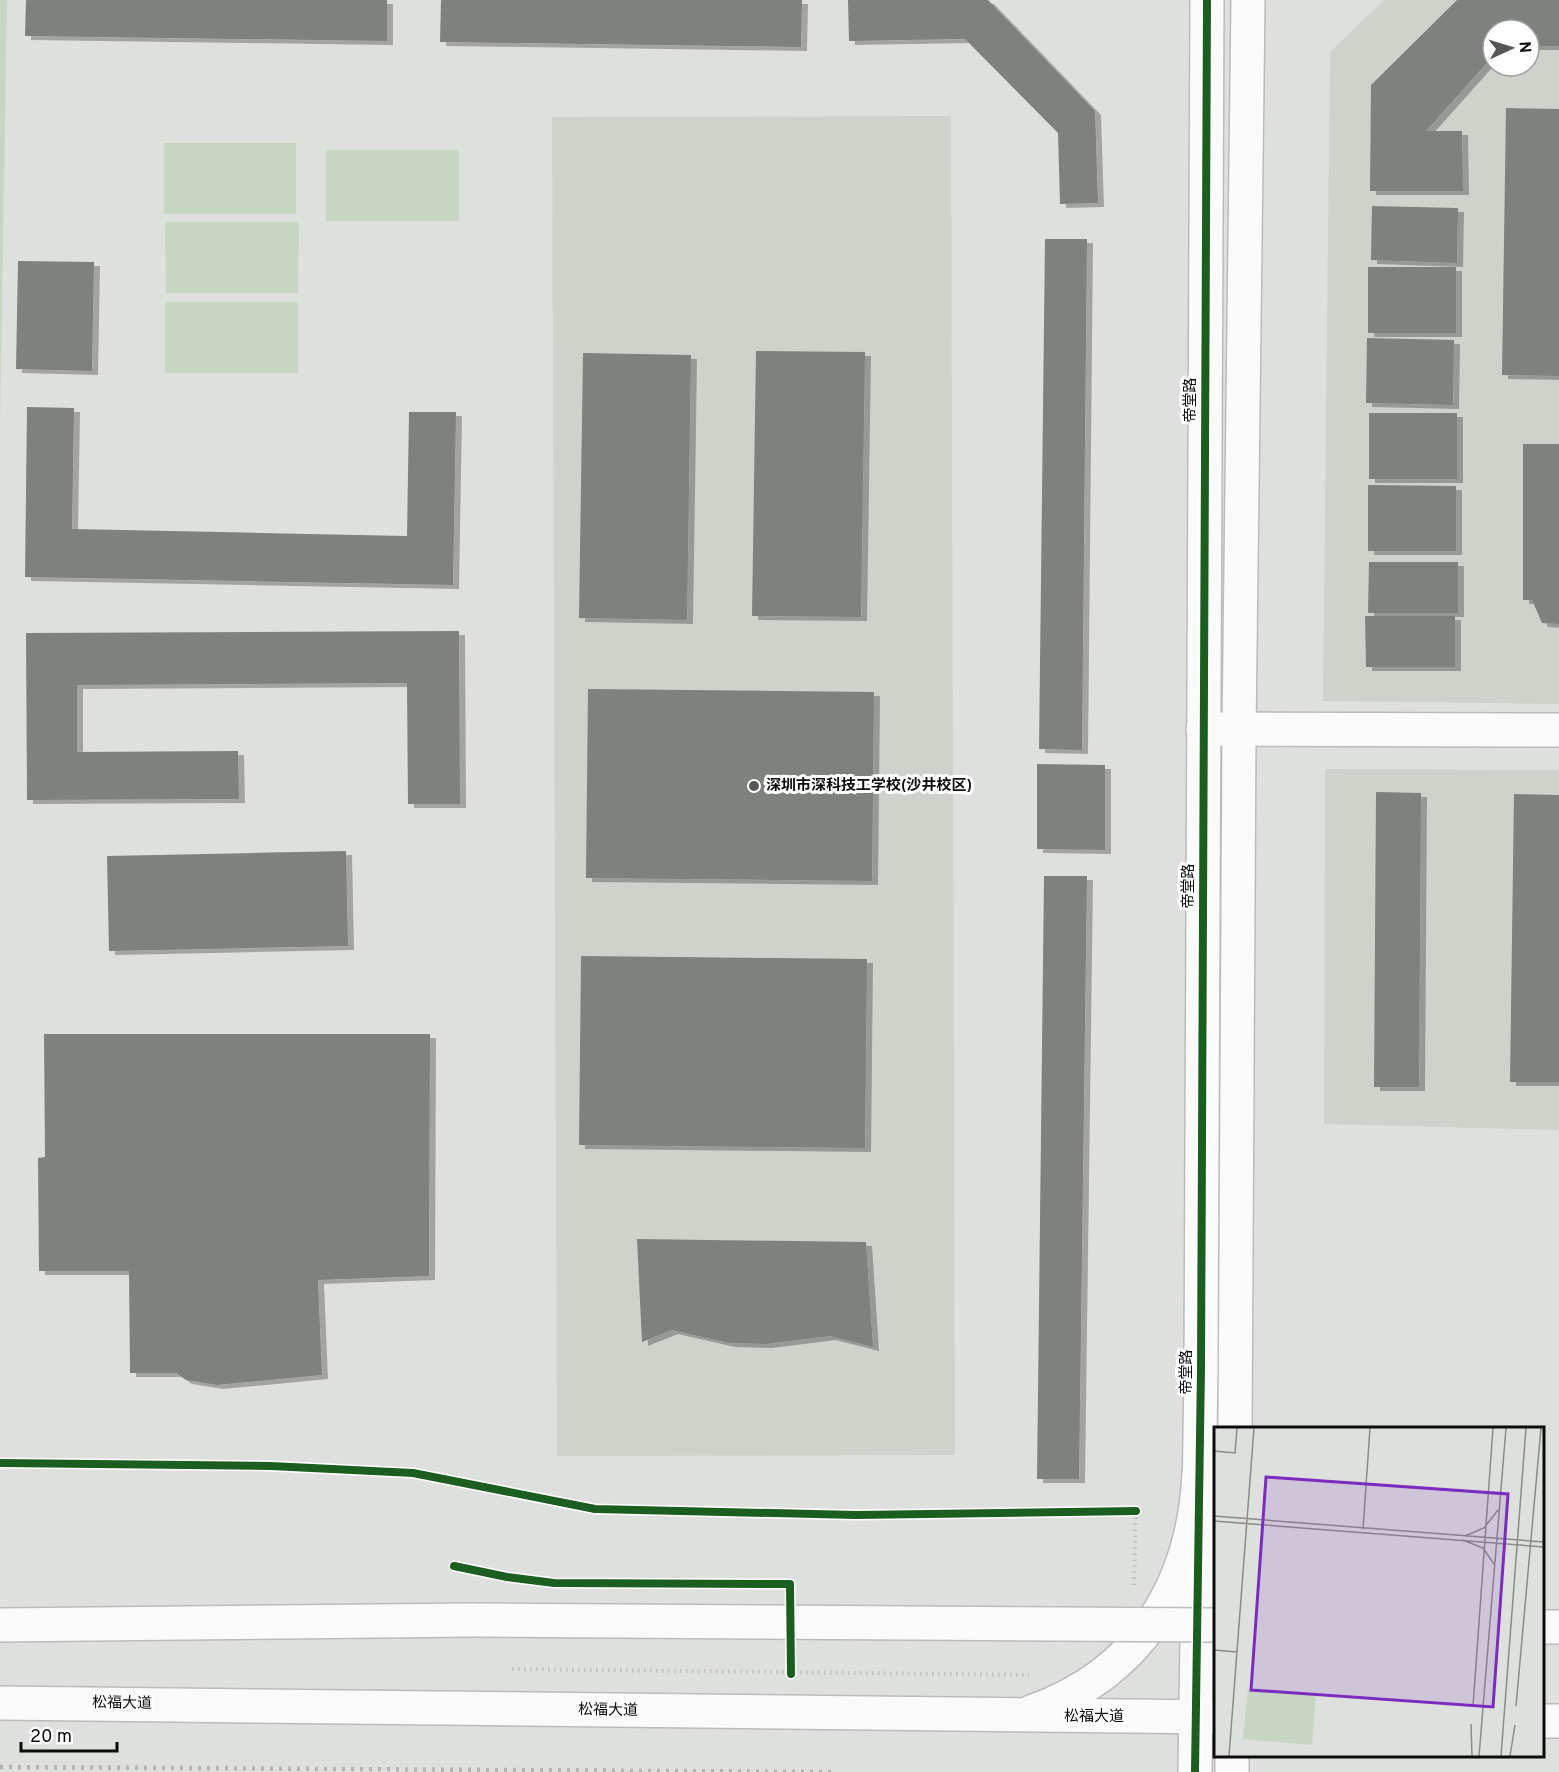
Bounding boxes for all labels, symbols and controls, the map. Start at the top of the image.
north arrow [1481,18,1541,78]
text: N [1514,41,1534,54]
street label: 帝堂路 [1182,377,1201,423]
place label: 深圳市深科技工学校(沙井校区) [766,776,972,796]
marker: 深圳市深科技工学校(沙井校区) [747,779,761,793]
street label: 帝堂路 [1180,863,1199,909]
street label: 帝堂路 [1178,1349,1197,1395]
inset map [1214,1427,1544,1757]
street label: 松福大道 [92,1694,152,1714]
street label: 松福大道 [578,1701,638,1721]
street label: 松福大道 [1064,1708,1124,1727]
scale bar [21,1715,117,1753]
text: 20 m [30,1726,72,1749]

